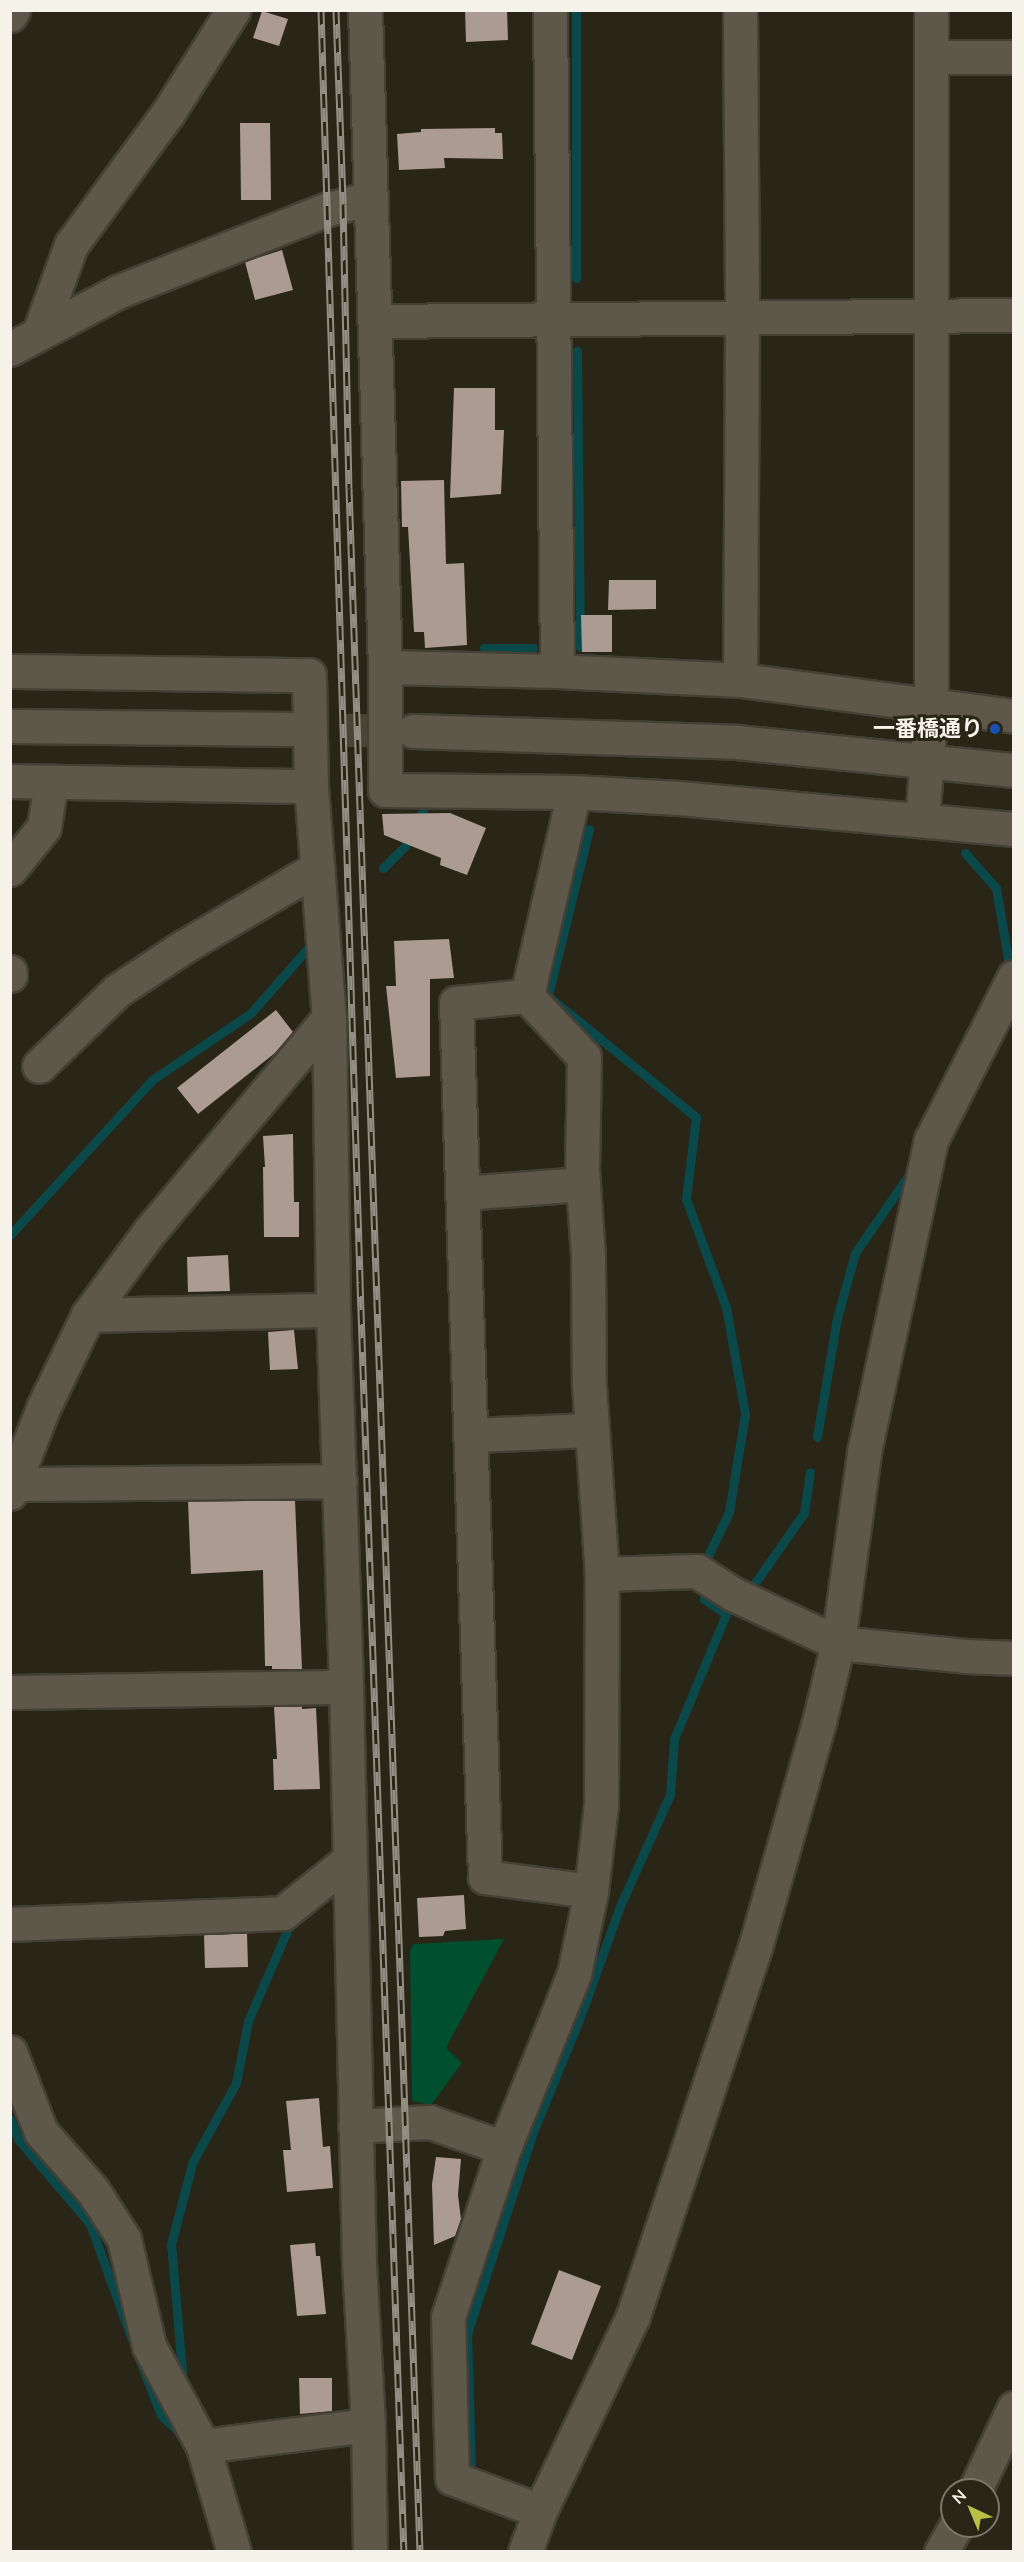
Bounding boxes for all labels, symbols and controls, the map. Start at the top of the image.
place label: 一番橋通り [873,716,983,742]
marker: 一番橋通り [988,722,1002,736]
north arrow [940,2478,1000,2538]
text: N [948,2485,970,2508]

